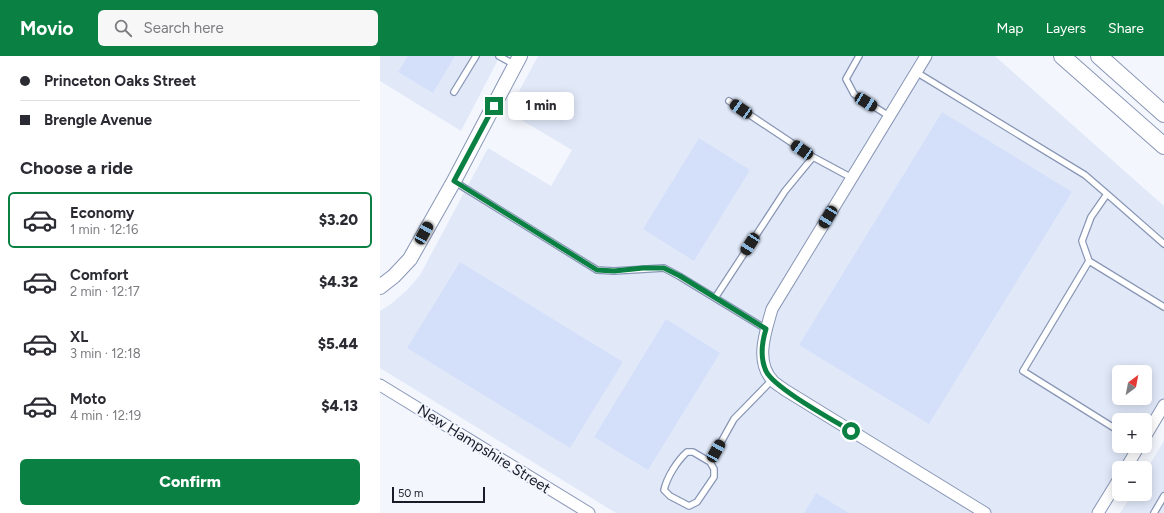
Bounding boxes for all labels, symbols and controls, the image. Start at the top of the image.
search box [98,10,378,46]
text: Movio [20,17,74,40]
icon: search [112,17,134,39]
text: Search here [144,19,224,37]
text: Map [996,20,1024,37]
text: Layers [1046,20,1086,37]
text: Share [1108,20,1144,37]
text: Princeton Oaks Street [44,72,196,90]
car [853,91,879,113]
callout: 1 min [508,92,574,120]
route end [485,97,503,115]
car [728,97,754,121]
text: 1 min [525,98,557,113]
text: Brengle Avenue [44,111,152,129]
car [789,138,815,162]
text: Choose a ride [20,157,133,179]
icon: car [22,202,58,238]
text: Economy [70,204,135,222]
car [817,204,839,230]
text: $3.20 [319,211,358,229]
car [413,220,435,246]
text: 1 min · 12:16 [70,222,138,237]
car [738,231,762,257]
icon: car [22,264,58,300]
text: Comfort [70,266,129,284]
text: $4.32 [319,273,358,291]
text: 2 min · 12:17 [70,284,140,299]
icon: car [22,326,58,362]
text: XL [70,328,88,346]
text: $5.44 [318,335,358,353]
text: 3 min · 12:18 [70,346,141,361]
north arrow [1112,365,1152,405]
map controls [1112,365,1152,501]
icon: car [22,388,58,424]
text: Moto [70,390,106,408]
text: $4.13 [321,397,358,415]
street label: New Hampshire Street [414,401,554,497]
text: 4 min · 12:19 [70,408,141,423]
button: + [1112,413,1152,453]
route start [842,422,860,440]
car [705,438,727,464]
button: Confirm [20,459,360,505]
button: − [1112,461,1152,501]
scale bar [392,485,485,504]
text: 50 m [398,487,423,500]

